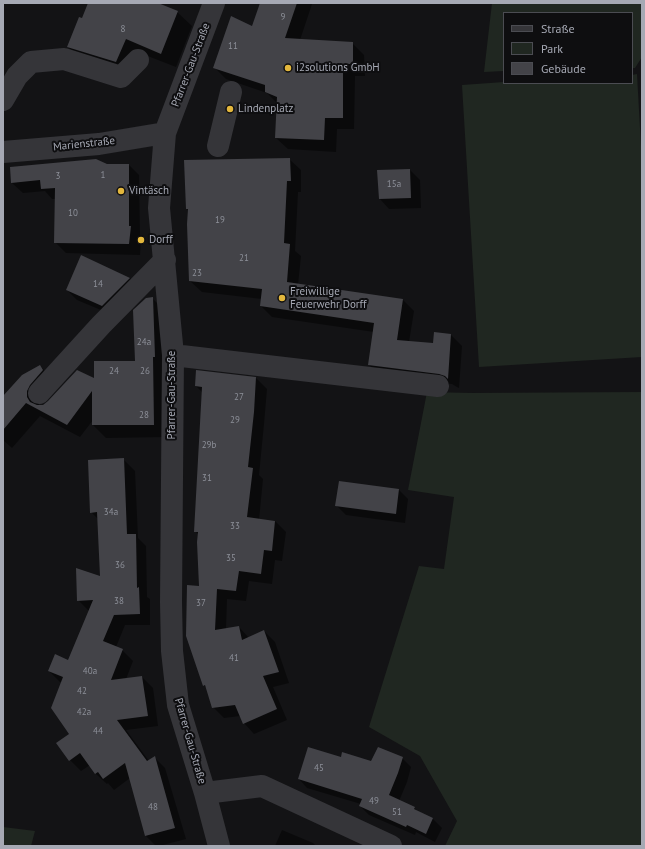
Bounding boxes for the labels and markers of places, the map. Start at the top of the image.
place label: i2solutions GmbH [296,61,380,75]
marker: i2solutions GmbH [283,63,293,73]
place label: Lindenplatz [238,102,293,116]
marker: Lindenplatz [225,104,235,114]
place label: Vintäsch [129,184,169,198]
marker: Vintäsch [116,186,126,196]
place label: Dorff [149,233,173,247]
marker: Dorff [136,235,146,245]
place label: Freiwillige Feuerwehr Dorff [290,285,367,311]
marker: Freiwillige Feuerwehr Dorff [277,293,287,303]

